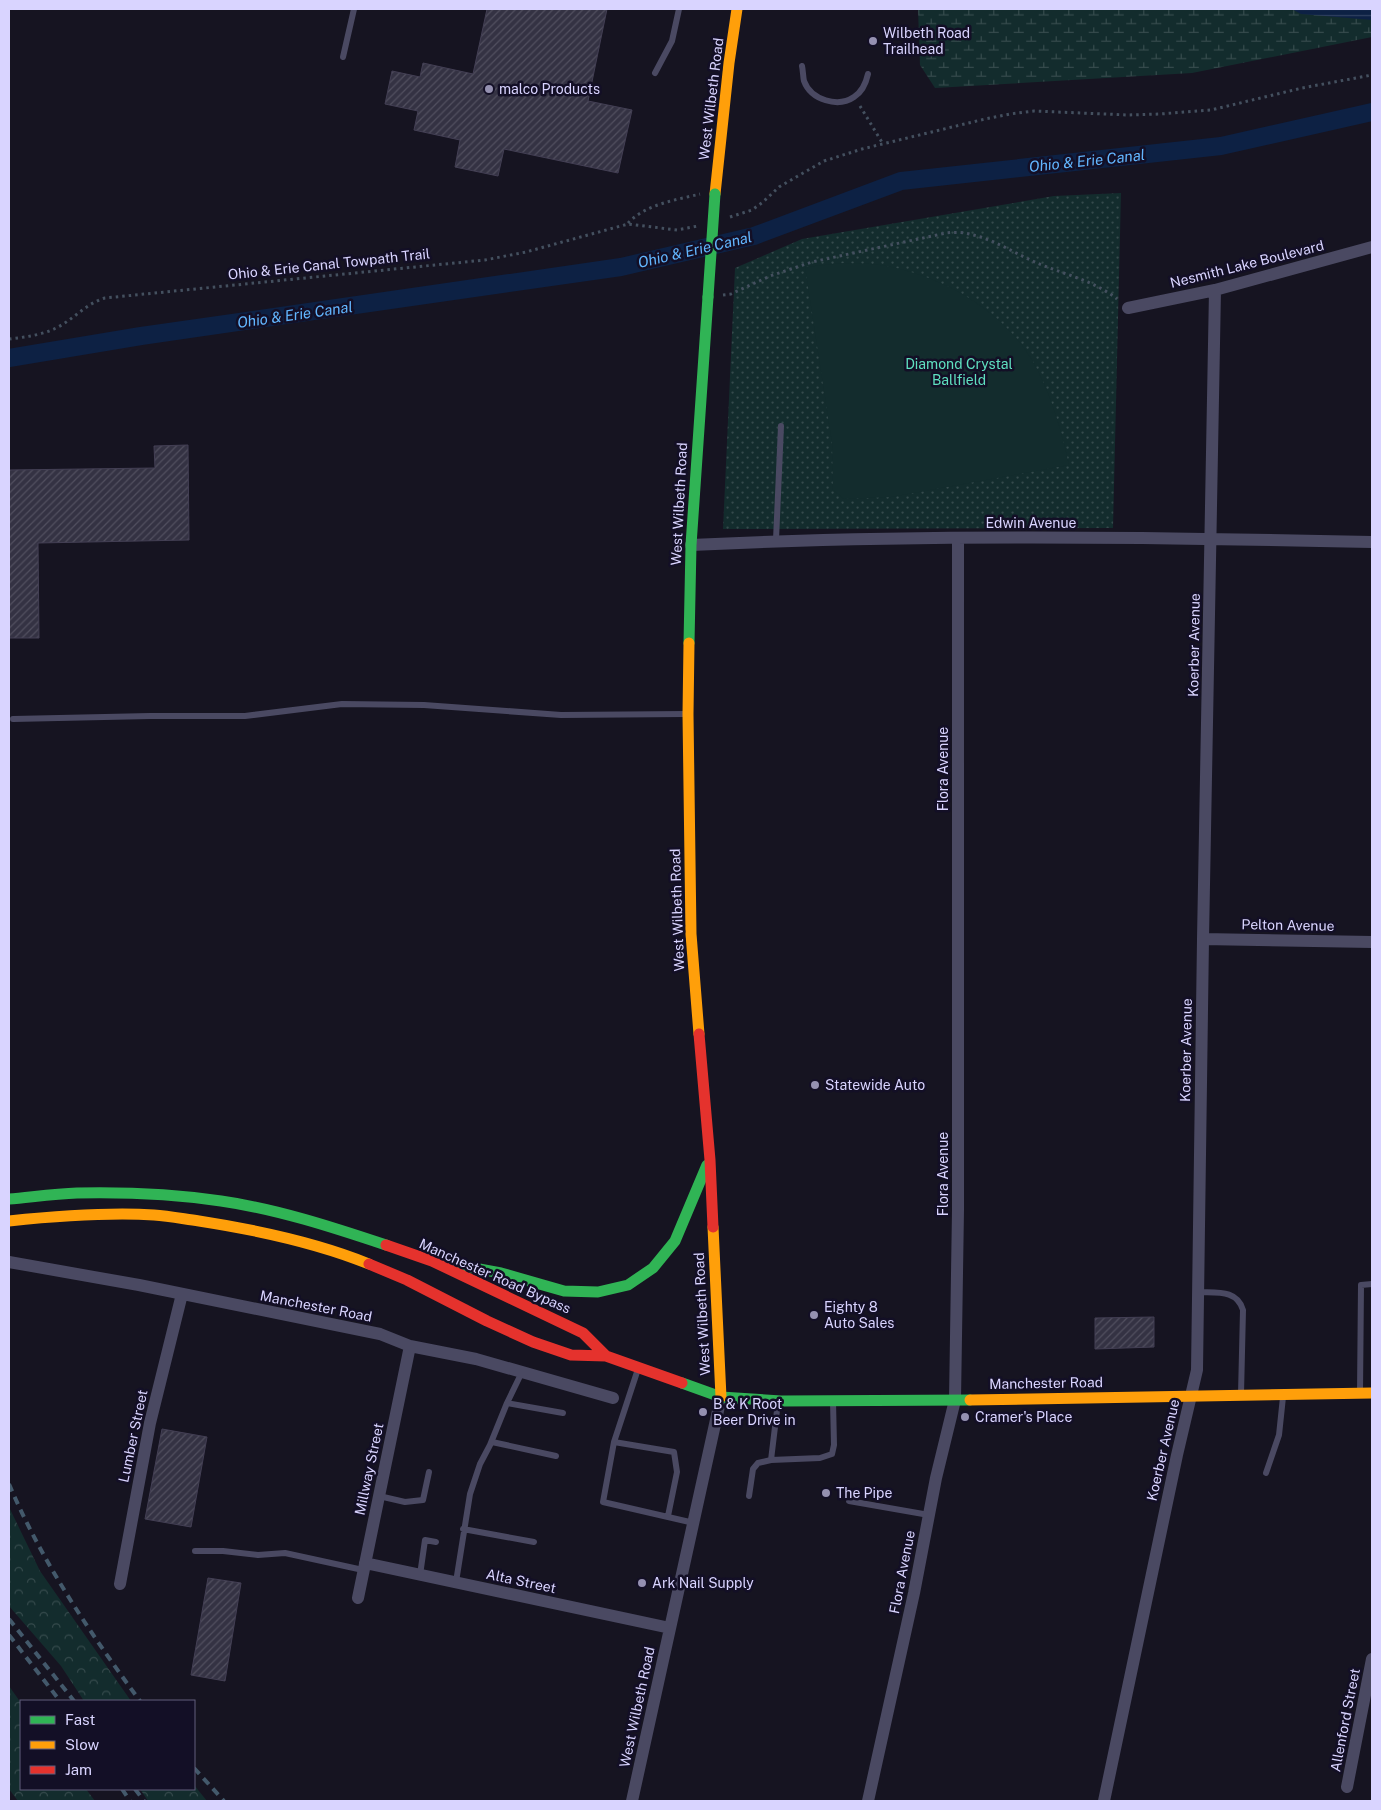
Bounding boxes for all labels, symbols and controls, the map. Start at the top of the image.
place label: Wilbeth Road Trailhead [883,25,970,57]
marker: Wilbeth Road Trailhead [867,35,879,47]
street label: West Wilbeth Road [696,37,726,161]
place label: malco Products [499,81,600,97]
marker: malco Products [483,83,495,95]
water label: Ohio & Erie Canal [1028,146,1146,175]
water label: Ohio & Erie Canal [636,228,754,271]
street label: Nesmith Lake Boulevard [1168,237,1326,291]
street label: Ohio & Erie Canal Towpath Trail [227,245,431,283]
water label: Ohio & Erie Canal [236,298,354,331]
park label: Diamond Crystal Ballfield [905,356,1013,388]
street label: West Wilbeth Road [668,442,690,566]
street label: Edwin Avenue [986,515,1077,531]
street label: Koerber Avenue [1185,593,1203,697]
street label: Flora Avenue [935,727,951,811]
street label: West Wilbeth Road [667,848,687,972]
street label: Pelton Avenue [1241,916,1335,934]
street label: Koerber Avenue [1177,998,1195,1102]
place label: Statewide Auto [825,1077,925,1093]
marker: Statewide Auto [809,1079,821,1091]
street label: Flora Avenue [935,1132,951,1216]
street label: Manchester Road Bypass [417,1235,573,1317]
street label: West Wilbeth Road [691,1252,713,1376]
street label: Manchester Road [259,1287,373,1325]
place label: Eighty 8 Auto Sales [824,1299,894,1331]
marker: Eighty 8 Auto Sales [808,1309,820,1321]
street label: Manchester Road [989,1374,1103,1392]
street label: Lumber Street [115,1388,151,1484]
place label: B & K Root Beer Drive in [713,1396,796,1428]
street label: Koerber Avenue [1144,1398,1182,1502]
marker: B & K Root Beer Drive in [697,1406,709,1418]
place label: Cramer's Place [975,1409,1072,1425]
marker: Cramer's Place [959,1411,971,1423]
street label: Millway Street [351,1421,387,1517]
place label: The Pipe [836,1485,892,1501]
marker: The Pipe [820,1487,832,1499]
street label: Flora Avenue [886,1529,918,1615]
street label: Alta Street [485,1566,557,1596]
place label: Ark Nail Supply [652,1575,754,1591]
marker: Ark Nail Supply [636,1577,648,1589]
street label: West Wilbeth Road [616,1645,658,1769]
street label: Allenford Street [1327,1667,1363,1773]
legend [20,1700,195,1790]
text: Fast [65,1711,95,1728]
text: Slow [65,1736,100,1753]
text: Jam [65,1761,92,1778]

